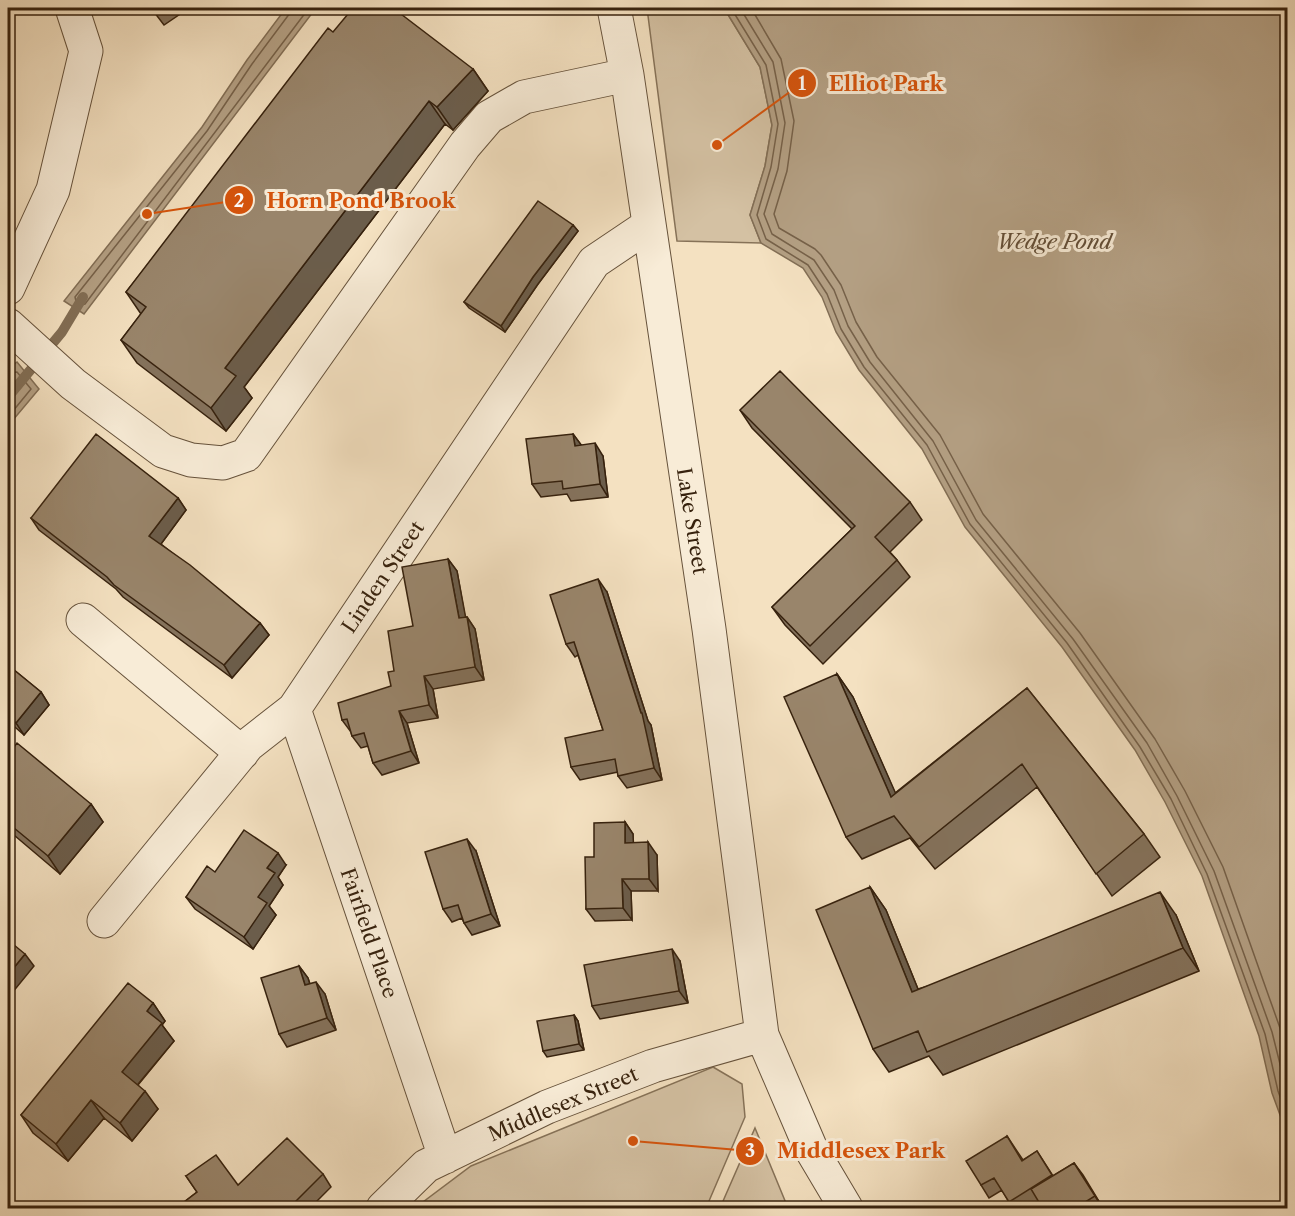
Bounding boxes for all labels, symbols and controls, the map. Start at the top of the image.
callout: Elliot Park [787,64,956,103]
text: Elliot Park [829,71,945,96]
text: 1 [798,73,806,95]
callout: Horn Pond Brook [224,181,467,220]
text: Horn Pond Brook [266,188,457,213]
text: 2 [234,190,244,212]
water label: Wedge Pond [996,229,1114,254]
street label: Lake Street [672,466,712,576]
street label: Linden Street [337,517,429,637]
street label: Fairfield Place [336,865,402,1001]
street label: Middlesex Street [485,1062,641,1146]
callout: Middlesex Park [735,1132,957,1171]
text: Middlesex Park [777,1138,946,1163]
text: 3 [745,1140,755,1162]

